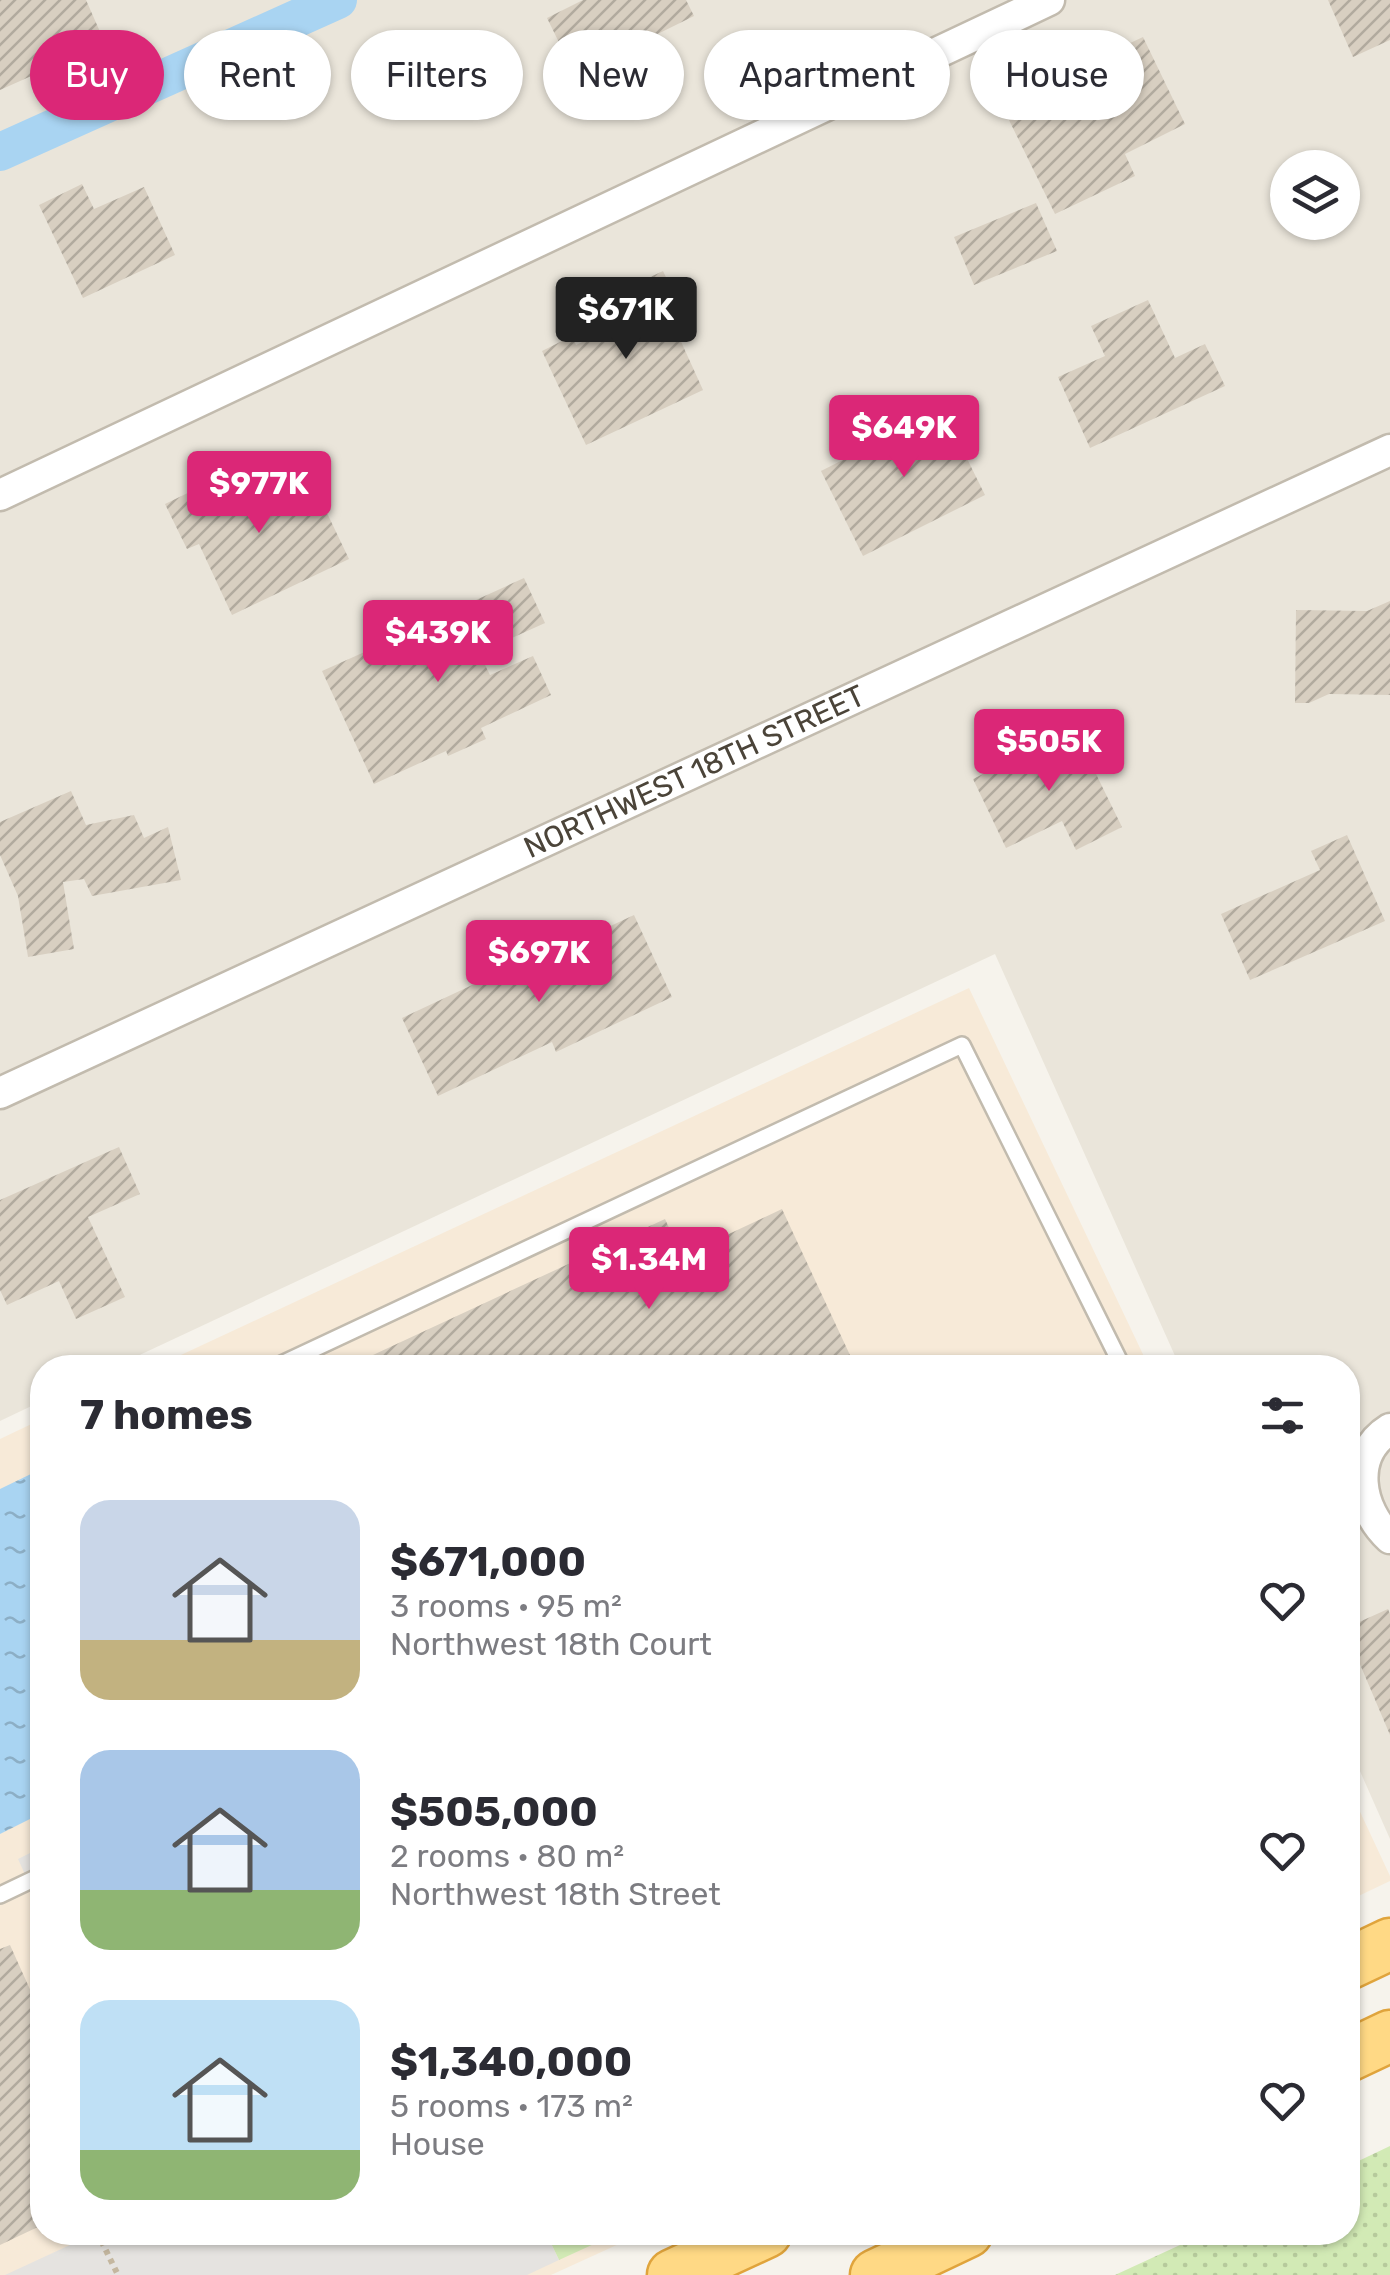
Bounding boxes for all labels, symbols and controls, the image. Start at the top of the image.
chip: Buy [30,30,164,120]
chip: Rent [184,30,331,120]
chip: Filters [351,30,523,120]
chip: New [543,30,684,120]
chip: Apartment [704,30,950,120]
chip: House [970,30,1144,120]
map controls [1270,150,1360,240]
button: layers [1270,150,1360,240]
pin: $671K [556,277,696,362]
text: $671K [578,290,674,328]
pin: $649K [834,395,974,480]
text: $649K [851,408,957,446]
pin: $977K [189,451,329,536]
text: $977K [209,464,309,502]
pin: $439K [368,600,508,685]
text: $439K [385,613,491,651]
street label: NORTHWEST 18TH STREET [518,678,870,866]
pin: $505K [979,709,1119,794]
text: $505K [996,722,1102,760]
pin: $697K [469,920,609,1005]
text: $697K [488,933,590,971]
pin: $1.34M [568,1227,730,1312]
text: $1.34M [591,1240,707,1278]
icon: filters [1255,1388,1310,1443]
text: 7 homes [80,1390,253,1440]
text: $671,000 [390,1537,586,1587]
icon: home [160,1540,280,1660]
icon: heart [1255,1573,1310,1628]
text: 3 rooms · 95 m² [390,1587,622,1625]
text: Northwest 18th Court [390,1625,712,1663]
text: $505,000 [390,1787,598,1837]
icon: home [160,1790,280,1910]
icon: heart [1255,1823,1310,1878]
text: 2 rooms · 80 m² [390,1837,624,1875]
text: Northwest 18th Street [390,1875,721,1913]
text: $1,340,000 [390,2037,632,2087]
icon: home [160,2040,280,2160]
icon: heart [1255,2073,1310,2128]
text: 5 rooms · 173 m² [390,2087,633,2125]
text: House [390,2125,485,2163]

